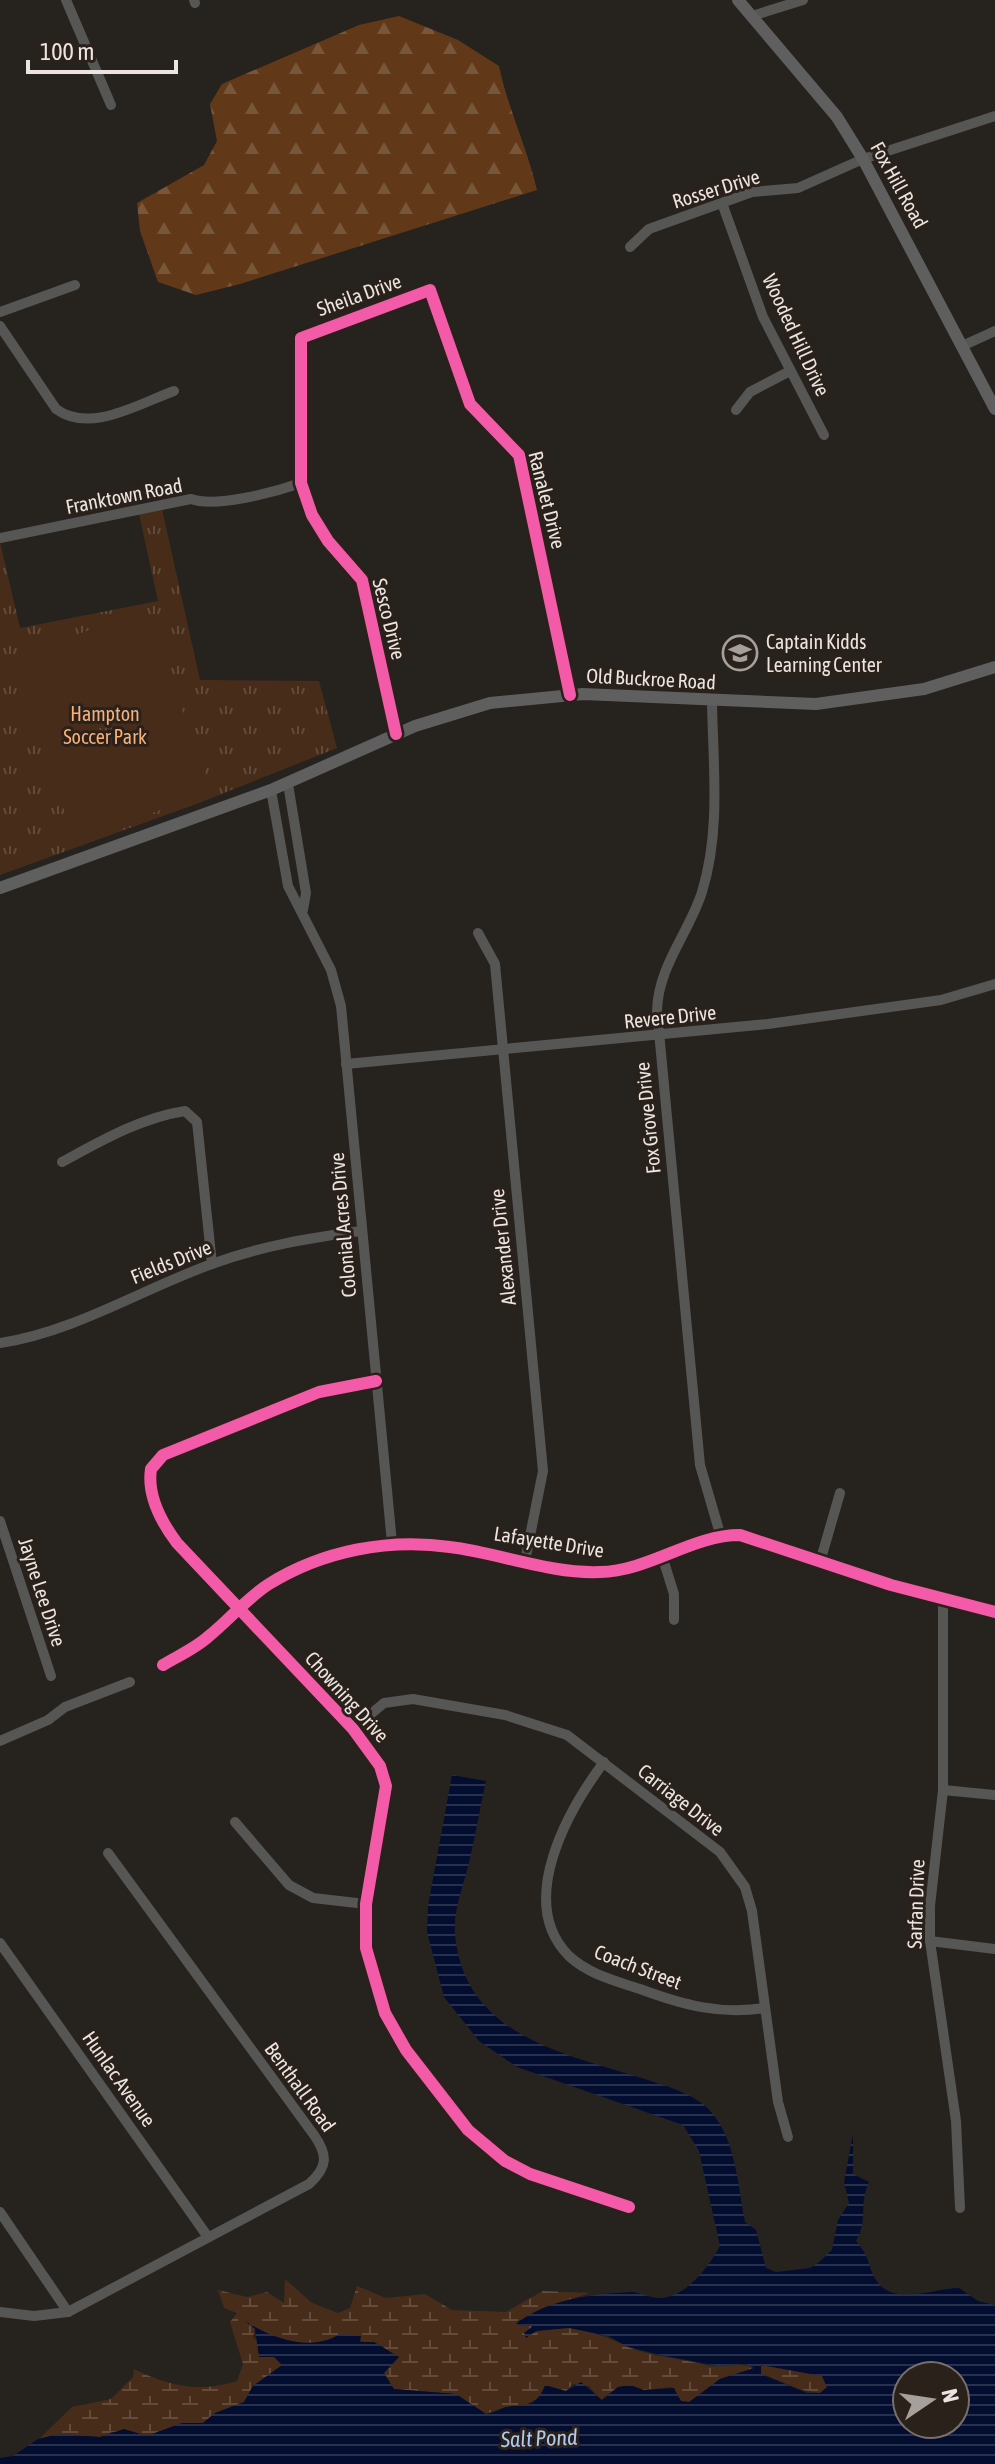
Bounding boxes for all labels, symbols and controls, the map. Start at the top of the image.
scale bar [28,24,176,74]
text: 100 m [40,38,94,65]
street label: Fox Hill Road [866,137,933,232]
street label: Rosser Drive [669,164,762,213]
street label: Sheila Drive [314,269,404,320]
street label: Wooded Hill Drive [758,270,835,399]
street label: Ranalet Drive [524,449,571,551]
street label: Franktown Road [64,473,184,518]
street label: Sesco Drive [368,576,411,662]
place label: Captain Kidds Learning Center [766,630,883,676]
school or university icon: Captain Kidds Learning Center [721,634,759,672]
street label: Old Buckroe Road [586,664,716,693]
park label: Hampton Soccer Park [63,702,147,748]
street label: Revere Drive [623,1000,717,1033]
street label: Fox Grove Drive [630,1061,665,1175]
street label: Colonial Acres Drive [325,1152,360,1298]
street label: Alexander Drive [485,1188,520,1306]
street label: Fields Drive [127,1235,215,1288]
street label: Lafayette Drive [492,1521,606,1562]
street label: Jayne Lee Drive [14,1535,71,1649]
street label: Chowning Drive [301,1647,394,1747]
street label: Carriage Drive [634,1759,729,1840]
street label: Sarfan Drive [902,1859,929,1949]
street label: Coach Street [591,1939,685,1994]
street label: Hunlac Avenue [78,2027,161,2131]
street label: Benthall Road [260,2038,340,2136]
north arrow [891,2360,971,2440]
text: N [936,2386,965,2405]
water label: Salt Pond [499,2424,578,2452]

